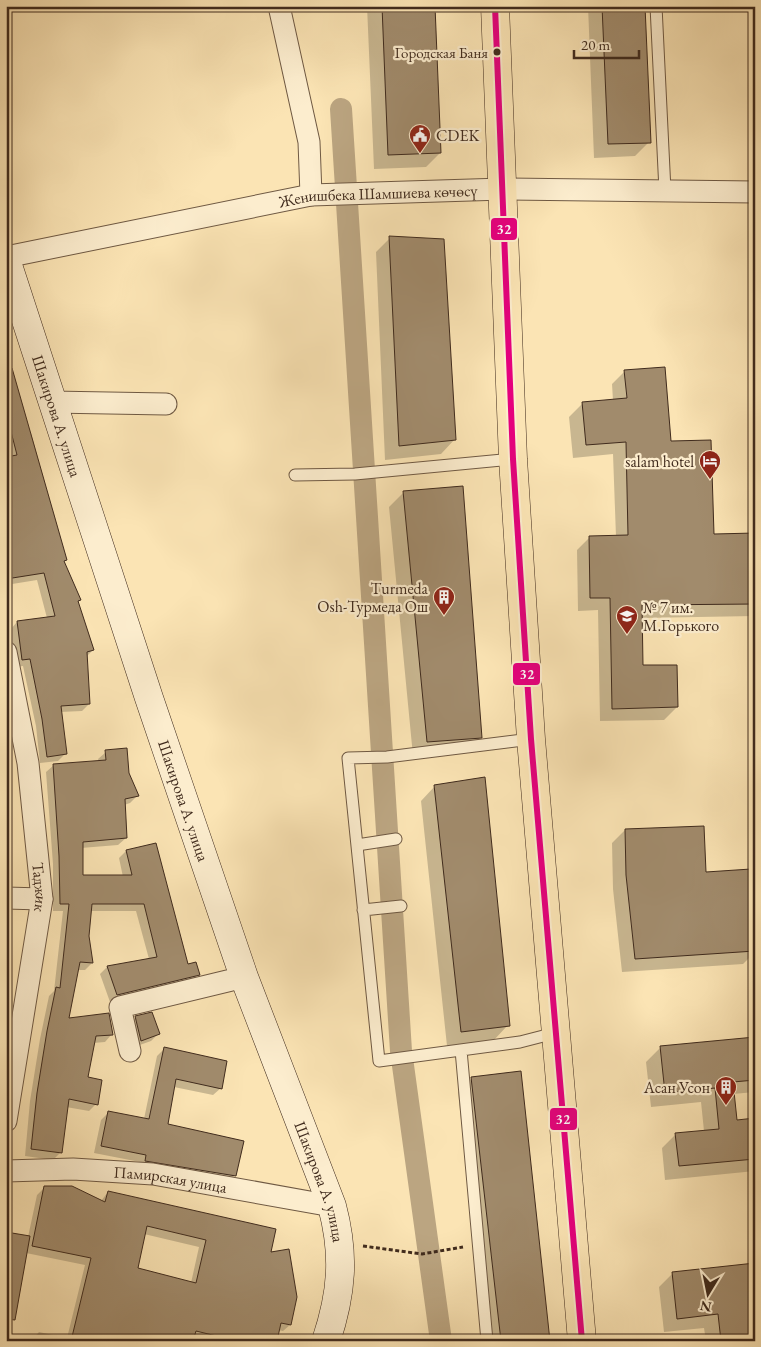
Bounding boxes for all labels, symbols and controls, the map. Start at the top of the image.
scale bar [574,28,638,60]
text: 20 m [581,35,610,54]
place label: Городская Баня [395,43,488,62]
marker: Городская Баня [492,47,502,57]
public building icon: CDEK [408,123,432,154]
place label: CDEK [436,125,480,146]
street label: Женишбека Шамшиева көчөсү [276,180,479,213]
line badge: 32 [490,217,518,241]
text: 32 [497,220,512,238]
street label: Шакирова А. улица [27,352,86,480]
hotel icon: salam hotel [698,449,722,480]
place label: salam hotel [625,451,694,472]
place label: Turmeda Osh-Турмеда Ош [317,578,429,617]
building icon: Turmeda Osh-Турмеда Ош [432,585,456,616]
place label: № 7 им. М.Горького [643,597,719,636]
school or university icon: № 7 им. М.Горького [615,604,639,635]
line badge: 32 [512,662,541,686]
text: 32 [520,665,535,683]
street label: Шакирова А. улица [153,737,214,865]
street label: Таджик [27,861,52,914]
building icon: Асан Усон [714,1075,738,1106]
place label: Асан Усон [643,1077,710,1098]
line badge: 32 [549,1107,578,1131]
text: 32 [556,1110,571,1128]
street label: Шакирова А. улица [289,1118,349,1244]
street label: Памирская улица [113,1162,229,1198]
north arrow [684,1270,734,1320]
text: N [698,1297,713,1317]

